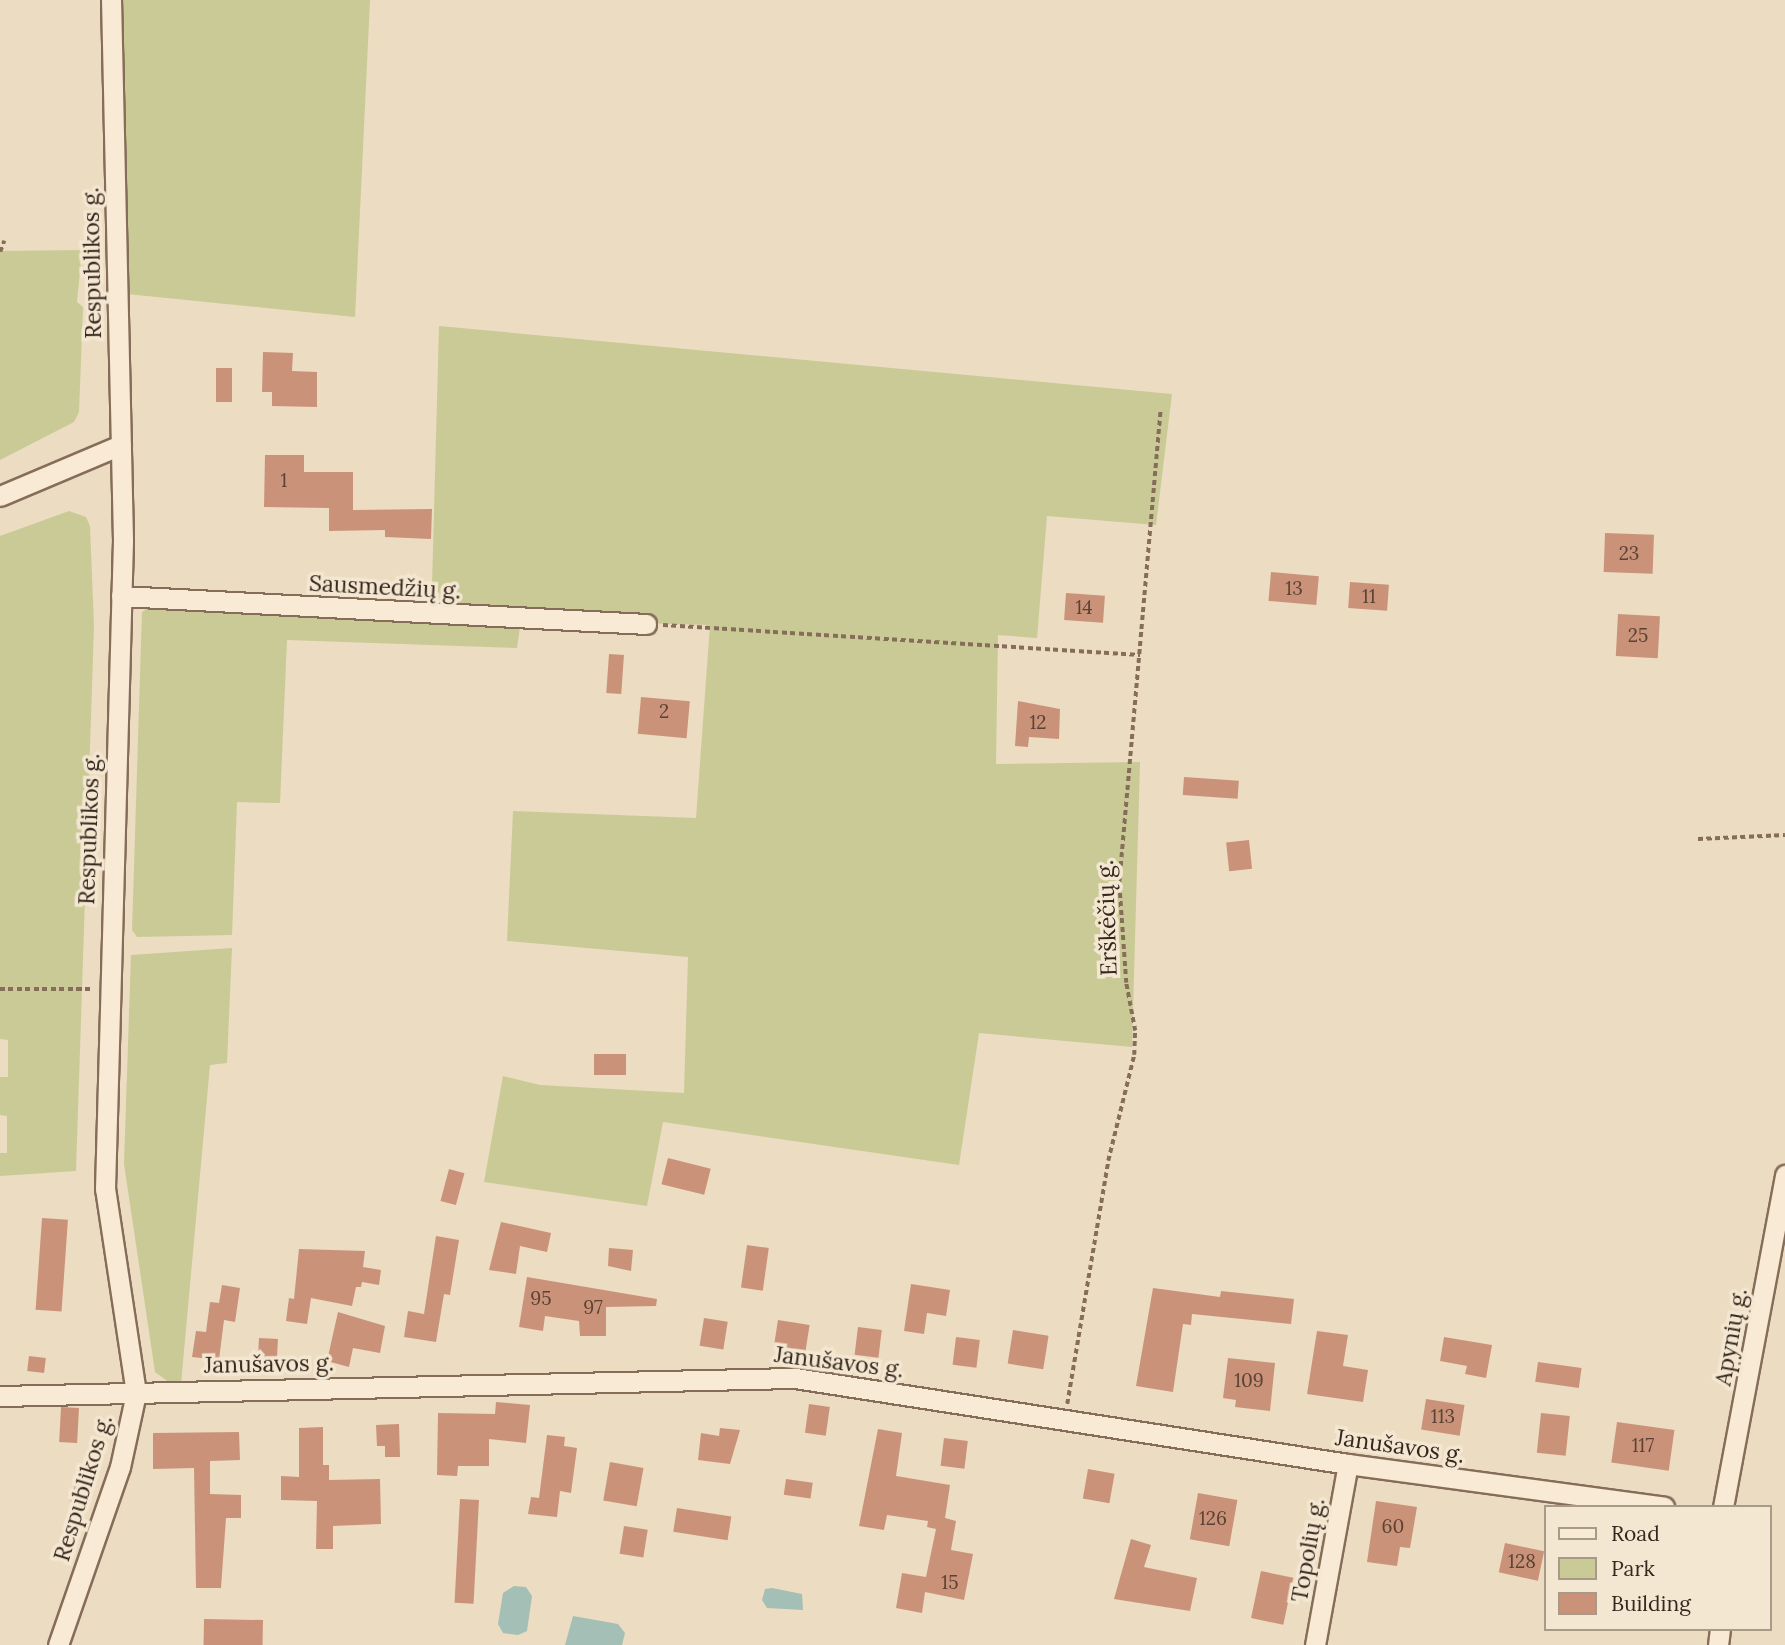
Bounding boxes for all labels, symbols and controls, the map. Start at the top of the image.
street label: Respublikos g. [77,187,107,339]
house number: 1 [281,470,287,492]
house number: 23 [1619,543,1639,565]
street label: Sausmedžių g. [308,569,462,605]
house number: 13 [1285,578,1303,600]
house number: 11 [1362,586,1376,608]
house number: 14 [1075,597,1093,619]
house number: 25 [1628,625,1648,647]
house number: 2 [659,701,669,723]
house number: 12 [1029,712,1047,734]
street label: Respublikos g. [73,753,105,905]
street label: Erškėčių g. [1091,859,1123,977]
street label: Apynių g. [1709,1286,1753,1388]
house number: 95 [530,1288,552,1310]
house number: 97 [583,1297,603,1319]
street label: Janušavos g. [773,1340,905,1384]
street label: Janušavos g. [204,1349,334,1379]
house number: 109 [1234,1370,1264,1392]
house number: 113 [1431,1406,1455,1428]
street label: Respublikos g. [48,1411,118,1565]
street label: Janušavos g. [1334,1423,1466,1469]
house number: 117 [1632,1435,1654,1457]
street label: Topolių g. [1285,1496,1331,1604]
legend [1544,1505,1771,1631]
house number: 126 [1199,1508,1227,1530]
house number: 60 [1382,1516,1404,1538]
text: Road [1611,1520,1660,1547]
house number: 128 [1508,1551,1536,1573]
text: Park [1611,1555,1655,1582]
house number: 15 [941,1572,959,1594]
text: Building [1611,1590,1691,1617]

